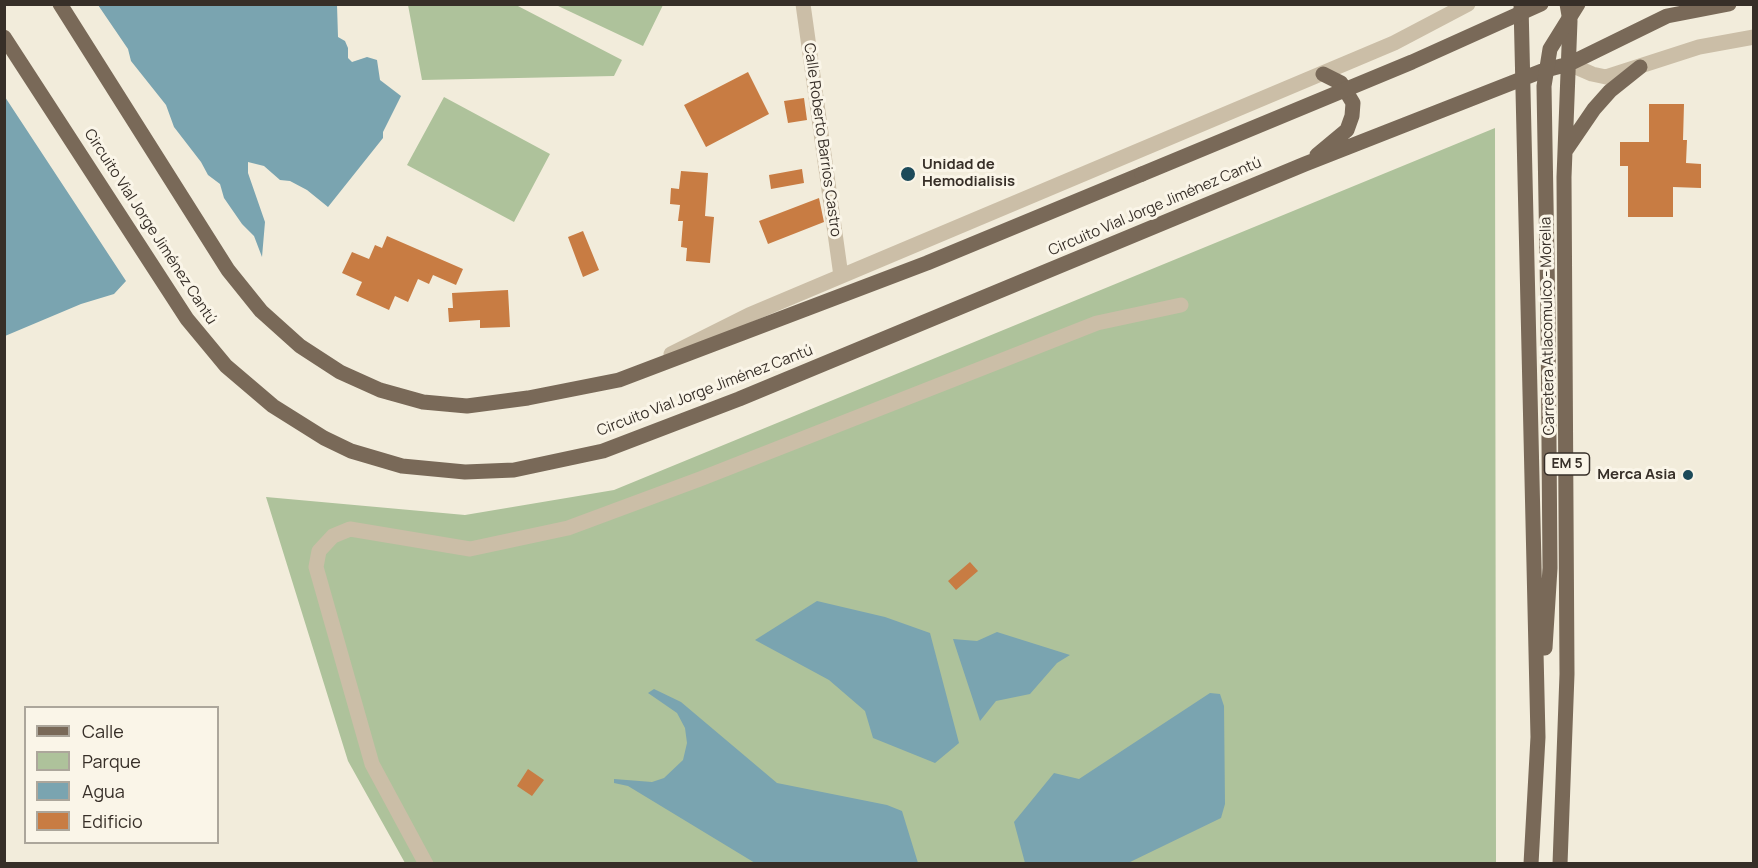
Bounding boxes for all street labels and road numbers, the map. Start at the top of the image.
street label: Calle Roberto Barrios Castro [799,42,845,238]
street label: Circuito Vial Jorge Jiménez Cantú [80,126,220,328]
street label: Circuito Vial Jorge Jiménez Cantú [1046,154,1264,260]
street label: Carretera Atlacomulco - Morelia [1537,217,1559,435]
street label: Circuito Vial Jorge Jiménez Cantú [595,341,815,441]
road number: EM 5 [1544,453,1590,475]

